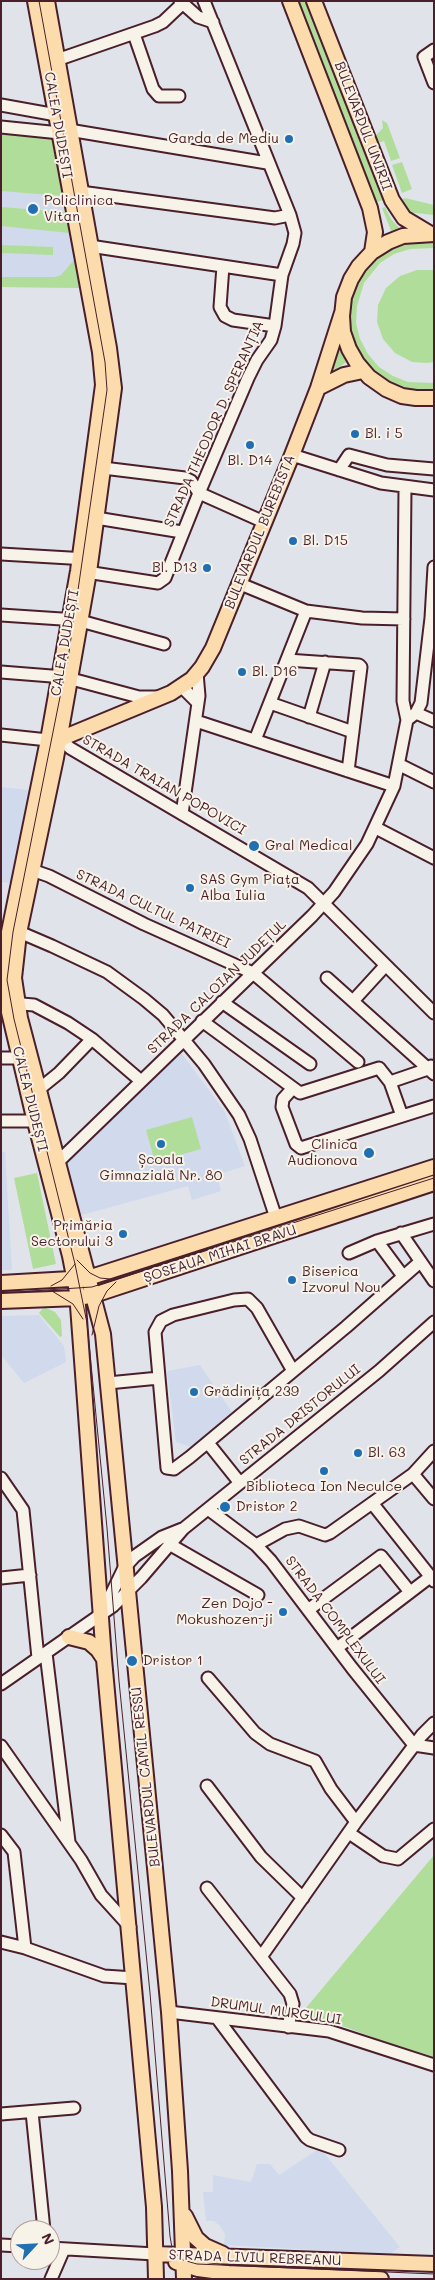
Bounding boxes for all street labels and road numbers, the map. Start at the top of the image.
street label: BULEVARDUL UNIRII [331,59,395,193]
street label: CALEA DUDEȘTI [40,71,76,179]
street label: STRADA THEODOR D. SPERANȚIA [161,318,267,530]
street label: BULEVARDUL BUREBISTA [221,452,299,612]
street label: CALEA DUDEȘTI [47,589,83,697]
street label: STRADA TRAIAN POPOVICI [79,731,249,839]
street label: STRADA CULTUL PATRIEI [73,866,233,952]
street label: STRADA CALOIAN JUDEȚUL [144,916,290,1058]
street label: CALEA DUDEȘTI [9,1045,51,1153]
street label: ȘOSEAUA MIHAI BRAVU [142,1221,298,1287]
street label: STRADA DRISTORULUI [236,1361,364,1469]
street label: STRADA COMPLEXULUI [281,1553,389,1687]
street label: BULEVARDUL CAMIL RESSU [128,1686,164,1868]
street label: DRUMUL MURGULUI [209,1993,343,2029]
street label: STRADA LIVIU REBREANU [168,2247,342,2269]

